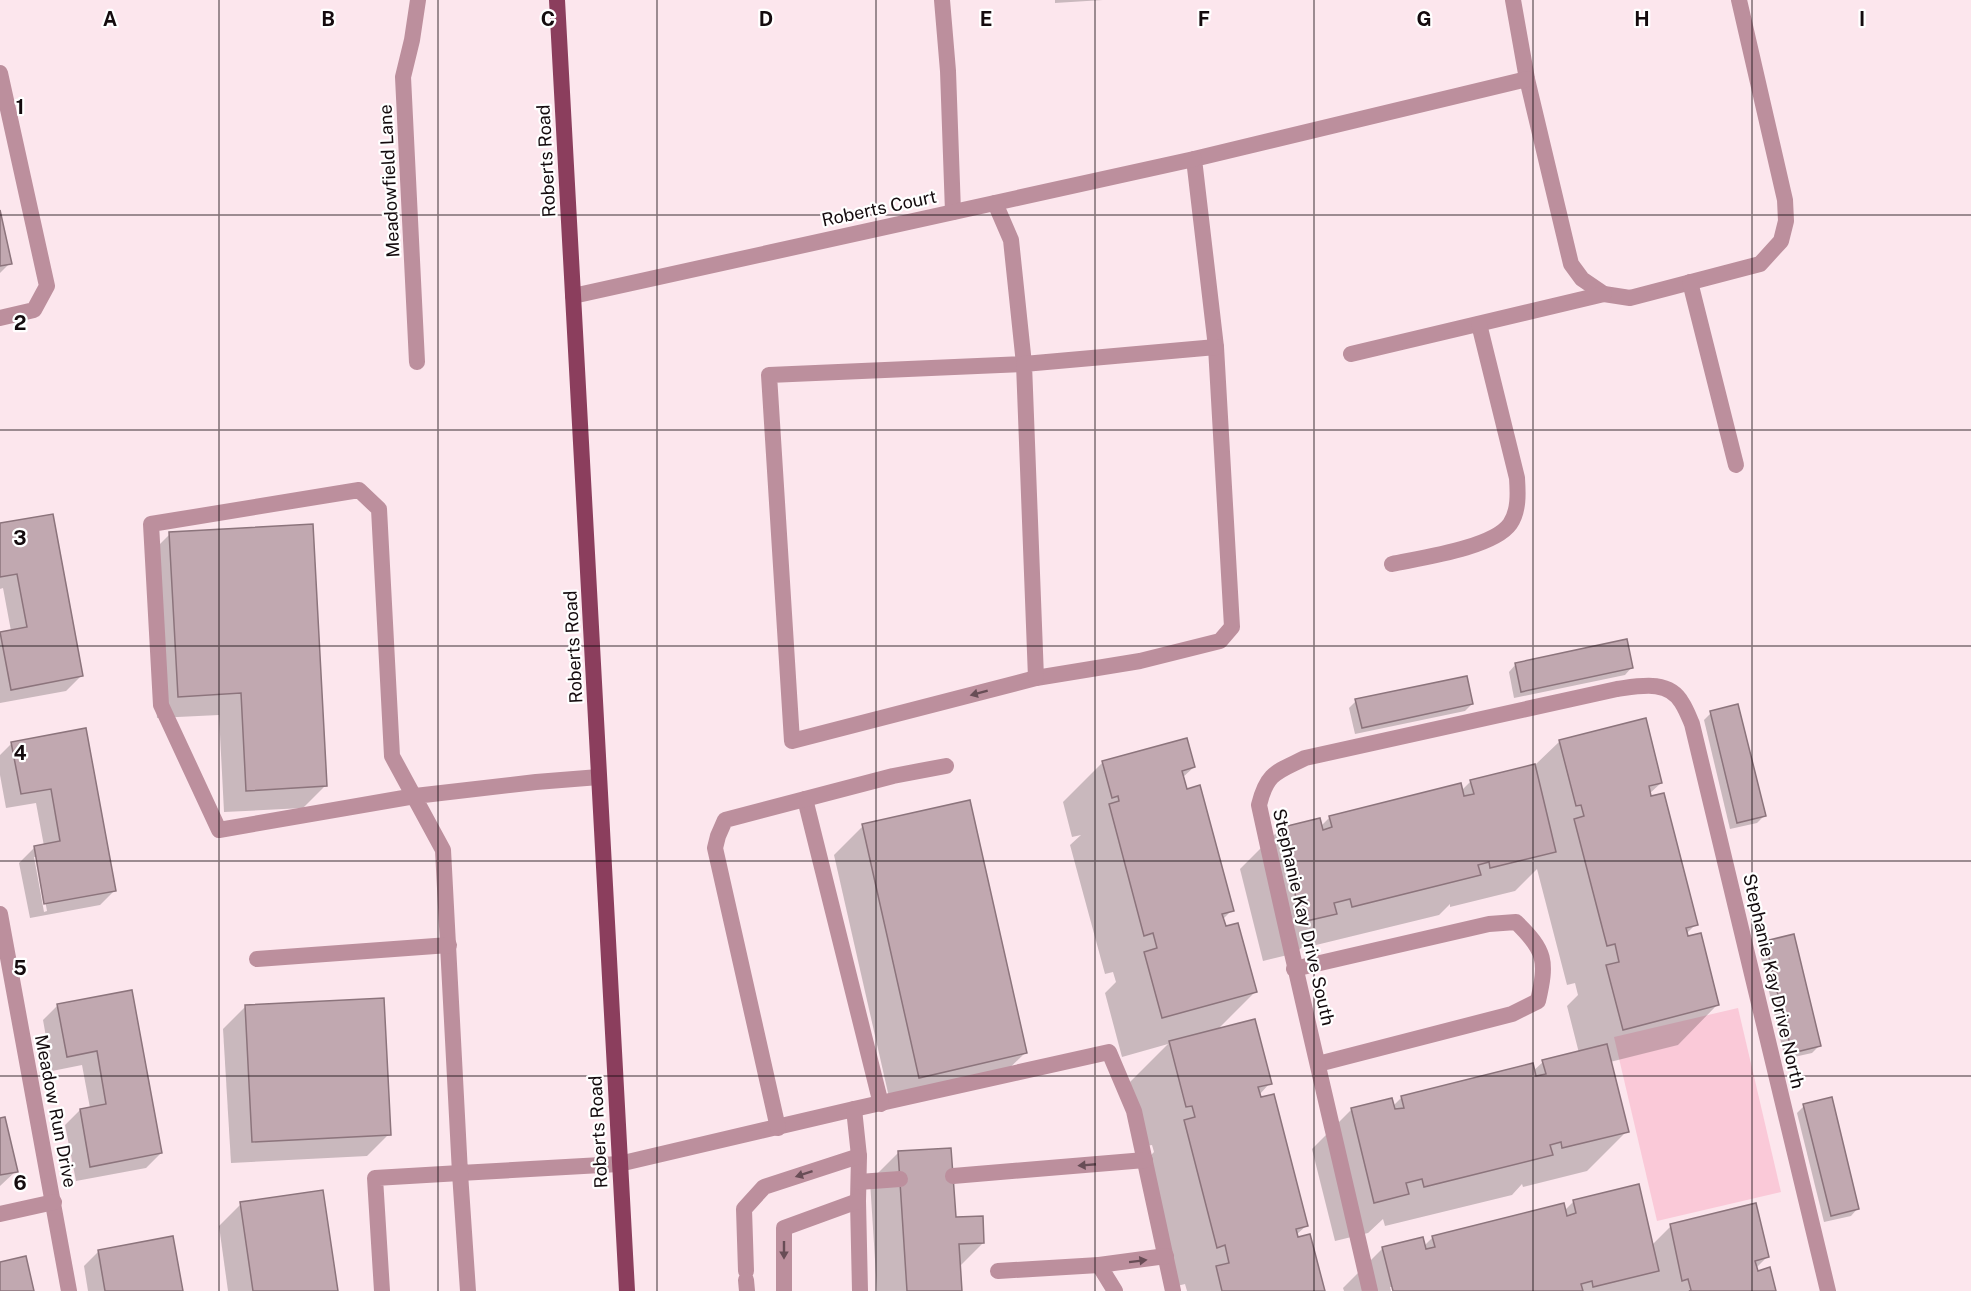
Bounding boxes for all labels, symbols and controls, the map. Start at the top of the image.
text: A [103,7,117,31]
text: B [321,7,335,31]
text: C [541,7,555,31]
text: D [759,7,773,31]
text: E [980,7,992,31]
text: F [1198,7,1210,31]
text: G [1416,7,1432,31]
text: H [1634,7,1650,31]
text: I [1859,7,1865,31]
text: 1 [16,95,24,119]
street label: Meadowfield Lane [375,104,403,258]
street label: Roberts Road [533,104,559,218]
street label: Roberts Court [820,186,938,230]
text: 2 [14,311,26,335]
text: 3 [13,526,27,550]
street label: Roberts Road [560,590,586,704]
one-way arrow [970,688,988,698]
text: 4 [13,741,27,765]
street label: Stephanie Kay Drive South [1269,806,1339,1028]
street label: Stephanie Kay Drive North [1739,872,1809,1090]
text: 5 [13,956,27,980]
street label: Meadow Run Drive [31,1033,81,1189]
street label: Roberts Road [585,1075,611,1189]
one-way arrow [1078,1160,1097,1170]
one-way arrow [795,1170,813,1179]
text: 6 [13,1171,27,1195]
one-way arrow [779,1241,789,1260]
one-way arrow [1129,1256,1148,1266]

